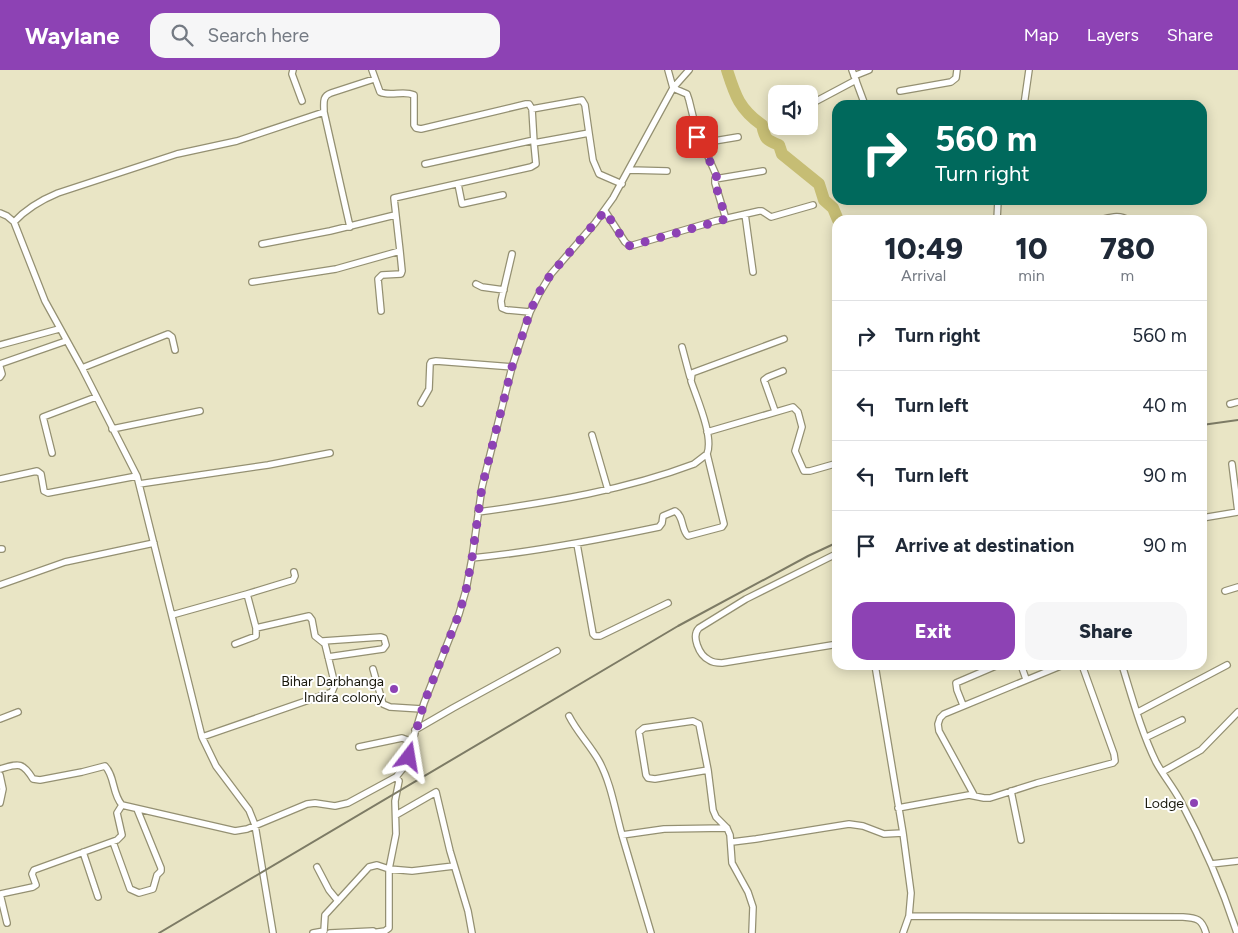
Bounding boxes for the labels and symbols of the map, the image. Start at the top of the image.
pin [676,116,718,158]
place label: Bihar Darbhanga Indira colony [281,673,385,706]
marker: Bihar Darbhanga Indira colony [388,683,400,695]
position arrow [382,730,434,782]
place label: Lodge [1145,795,1184,812]
marker: Lodge [1188,797,1200,809]

